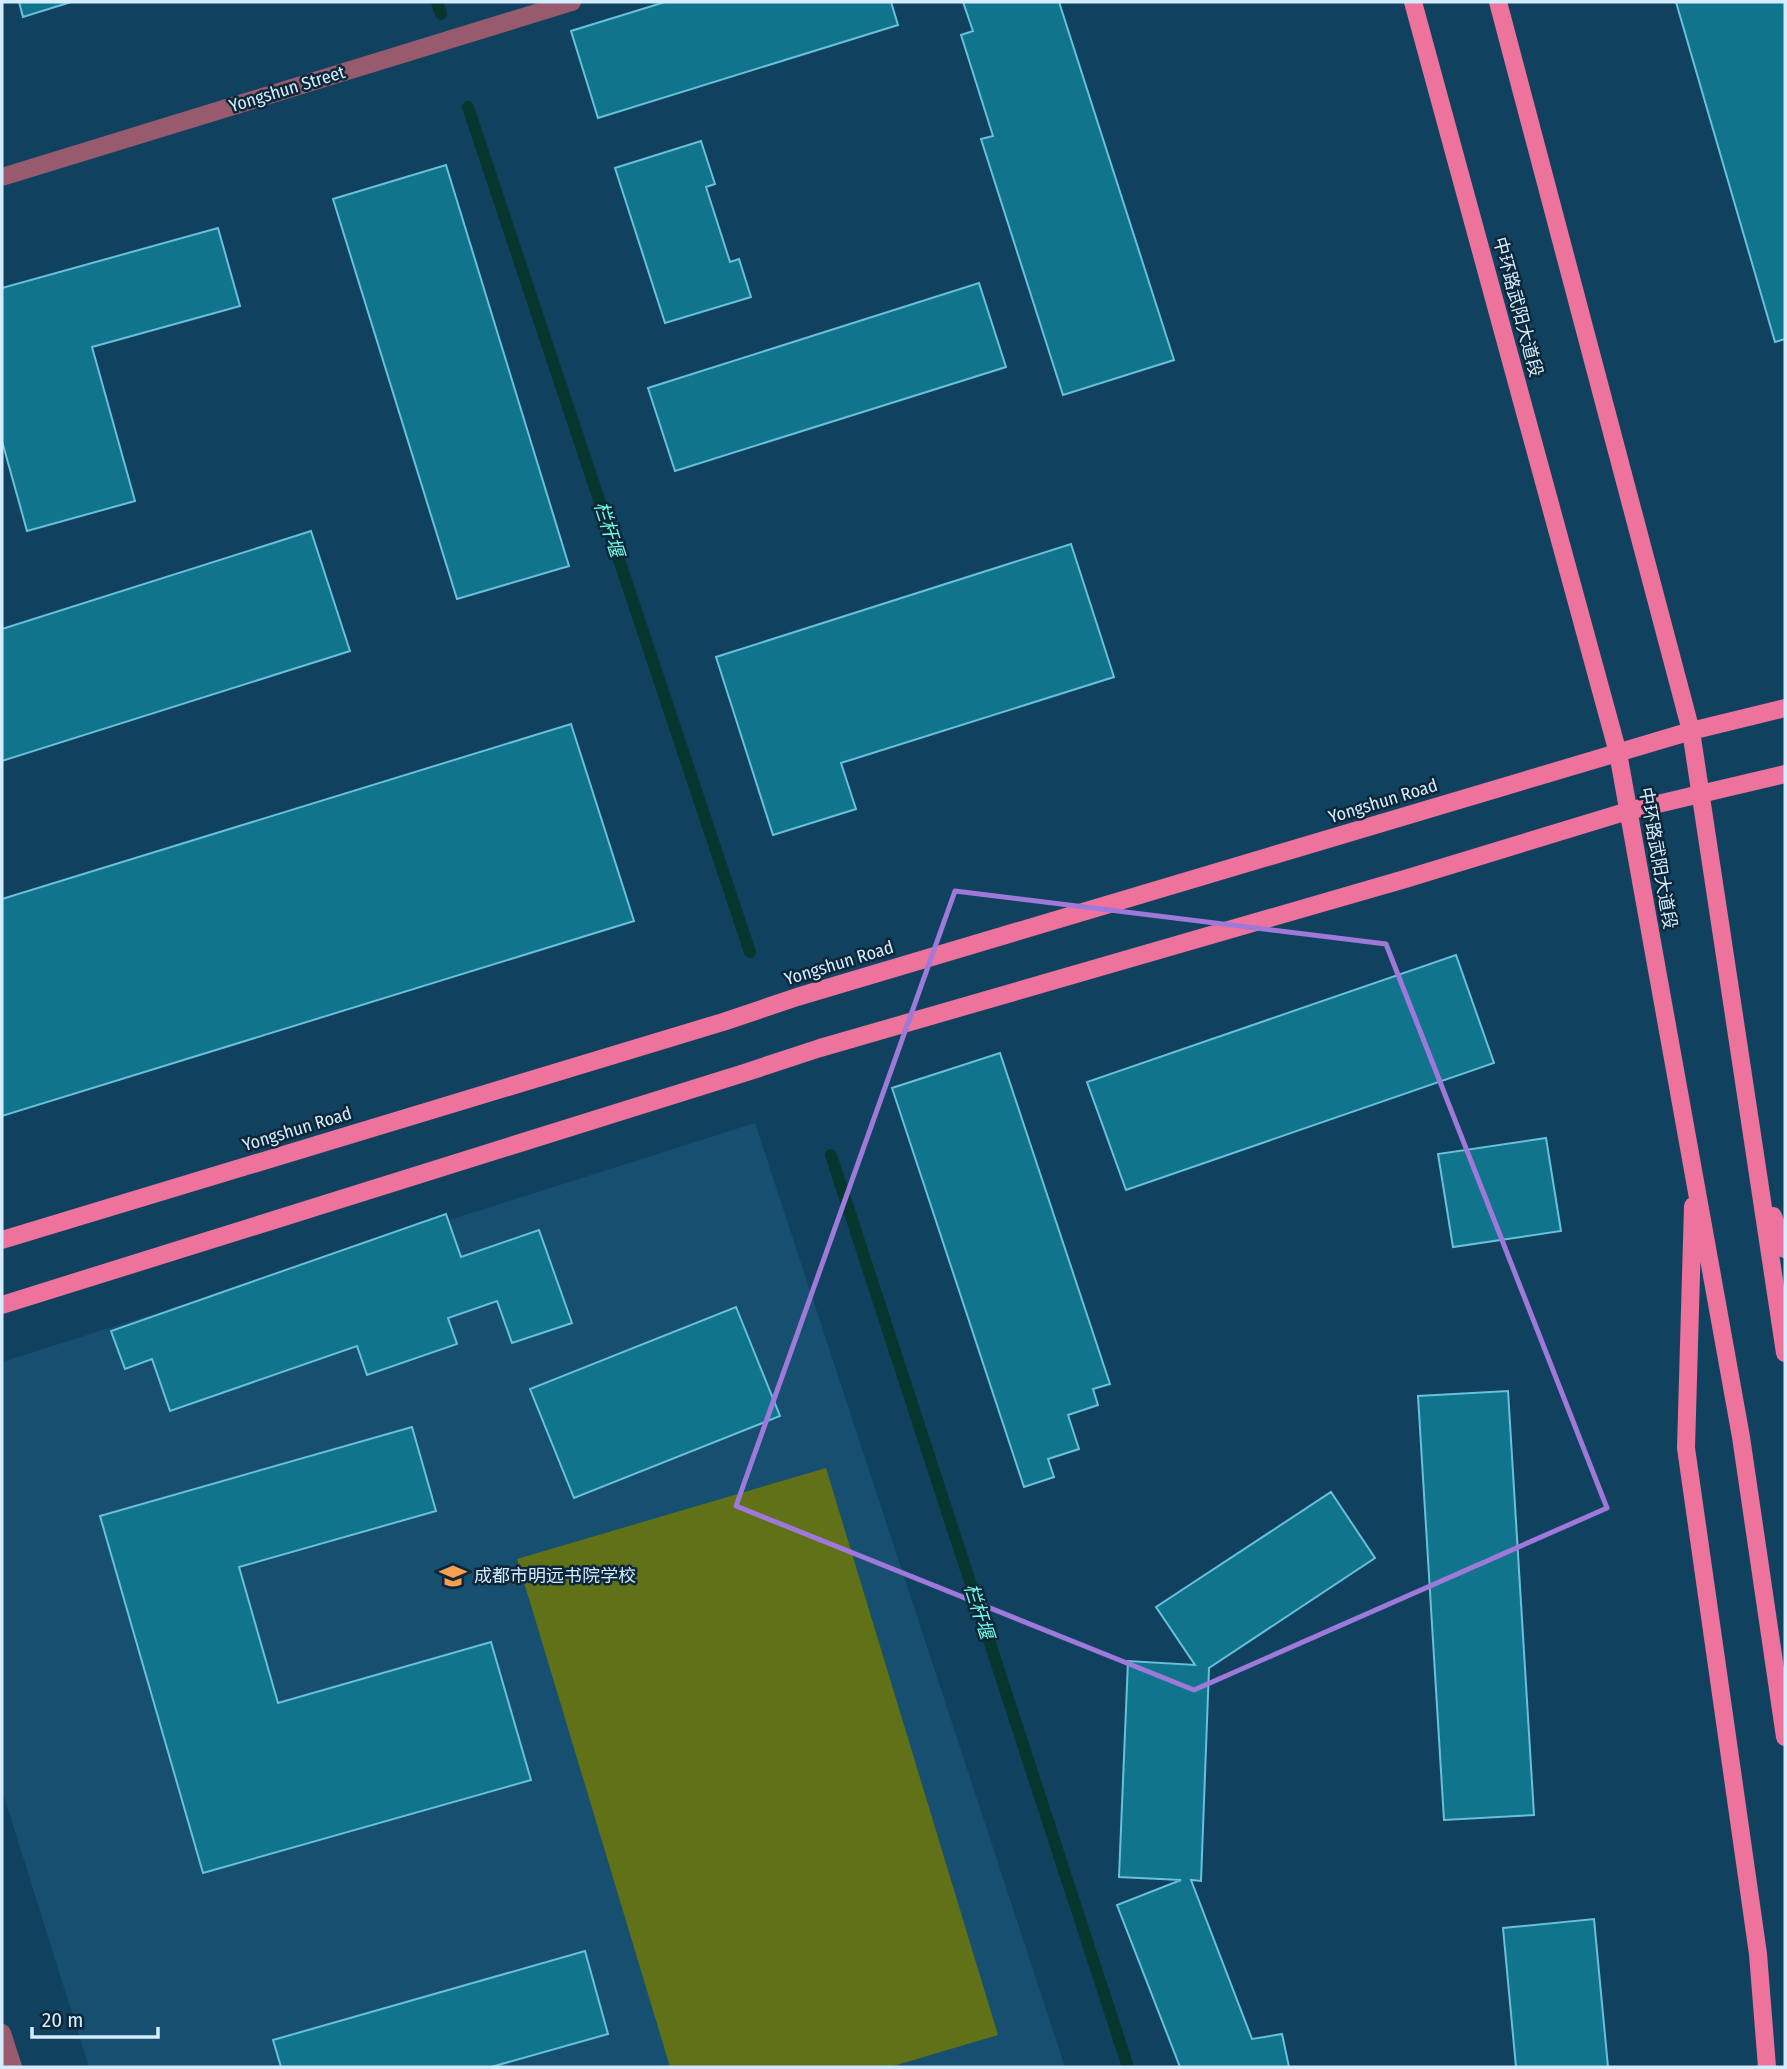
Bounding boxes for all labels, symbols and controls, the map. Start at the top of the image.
street label: Yongshun Street [227,61,348,117]
street label: 中环路武阳大道段 [1489,235,1547,379]
water label: 栏杆堰 [589,498,630,563]
street label: Yongshun Road [1326,774,1440,828]
street label: 中环路武阳大道段 [1635,785,1681,931]
street label: Yongshun Road [782,936,896,990]
street label: Yongshun Road [240,1102,354,1156]
school or university icon: 成都市明远书院学校 [438,1561,468,1591]
place label: 成都市明远书院学校 [474,1565,636,1587]
water label: 栏杆堰 [959,1580,1000,1645]
scale bar [32,1996,158,2040]
text: 20 m [42,2007,83,2033]

